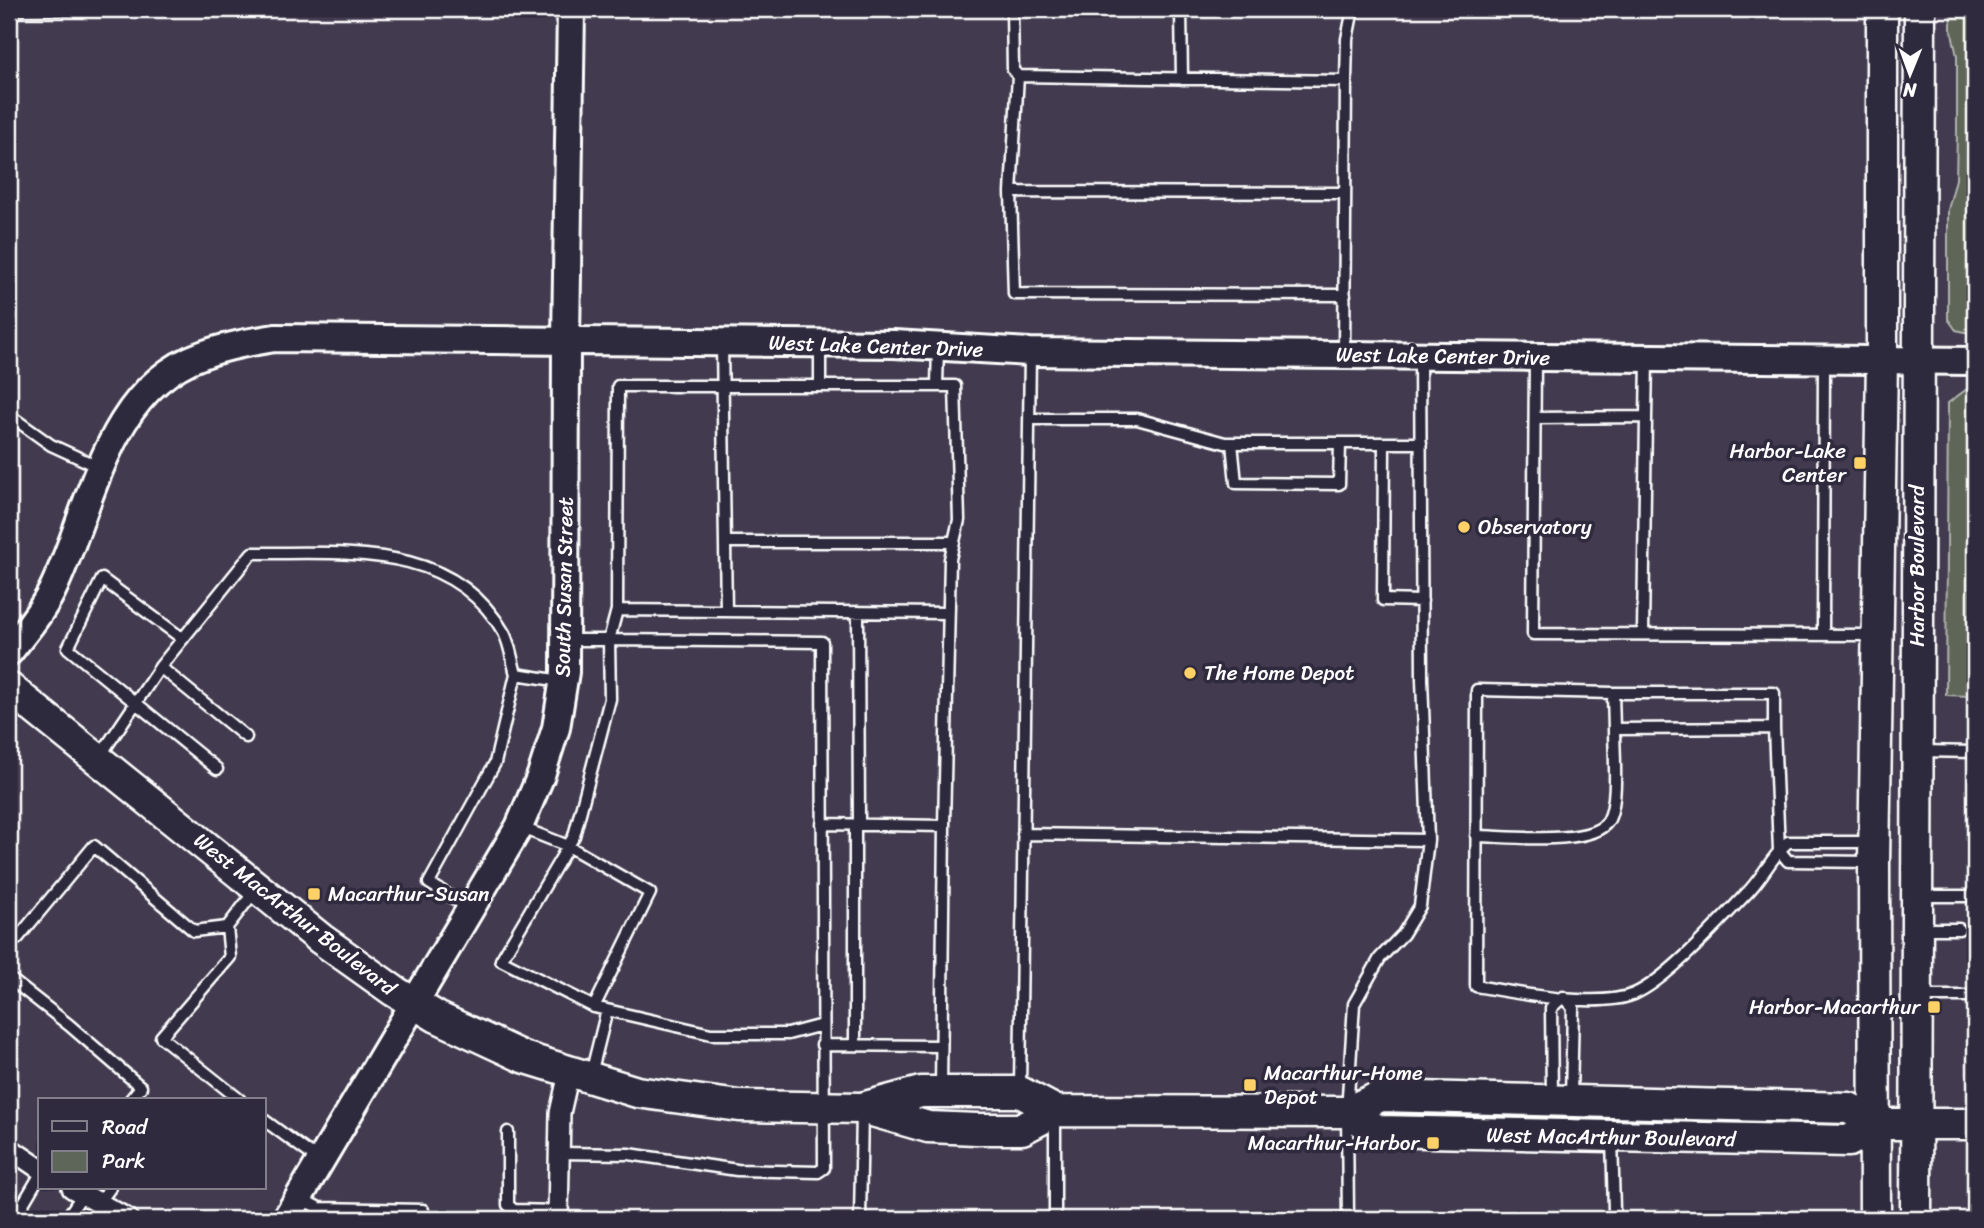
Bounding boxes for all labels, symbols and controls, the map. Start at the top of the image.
north arrow [1876,38,1946,108]
text: N [1902,74,1918,107]
street label: West Lake Center Drive [768,323,984,369]
street label: West Lake Center Drive [1335,335,1551,377]
place label: Harbor-Lake Center [1730,432,1847,494]
marker: Harbor-Lake Center [1852,455,1868,471]
street label: Harbor Boulevard [1898,483,1936,647]
street label: South Susan Street [543,497,585,677]
place label: Observatory [1478,508,1592,546]
marker: Observatory [1456,519,1472,535]
place label: The Home Depot [1204,654,1354,692]
marker: The Home Depot [1182,665,1198,681]
street label: West MacArthur Boulevard [185,822,406,1007]
place label: Macarthur-Susan [328,875,489,913]
marker: Macarthur-Susan [306,886,322,902]
place label: Harbor-Macarthur [1749,988,1921,1026]
marker: Harbor-Macarthur [1926,999,1942,1015]
place label: Macarthur-Home Depot [1264,1054,1423,1116]
marker: Macarthur-Home Depot [1242,1077,1258,1093]
legend [38,1098,266,1190]
text: Road [102,1108,149,1146]
street label: West MacArthur Boulevard [1486,1116,1738,1158]
place label: Macarthur-Harbor [1248,1124,1420,1162]
marker: Macarthur-Harbor [1425,1135,1441,1151]
text: Park [102,1142,145,1180]

